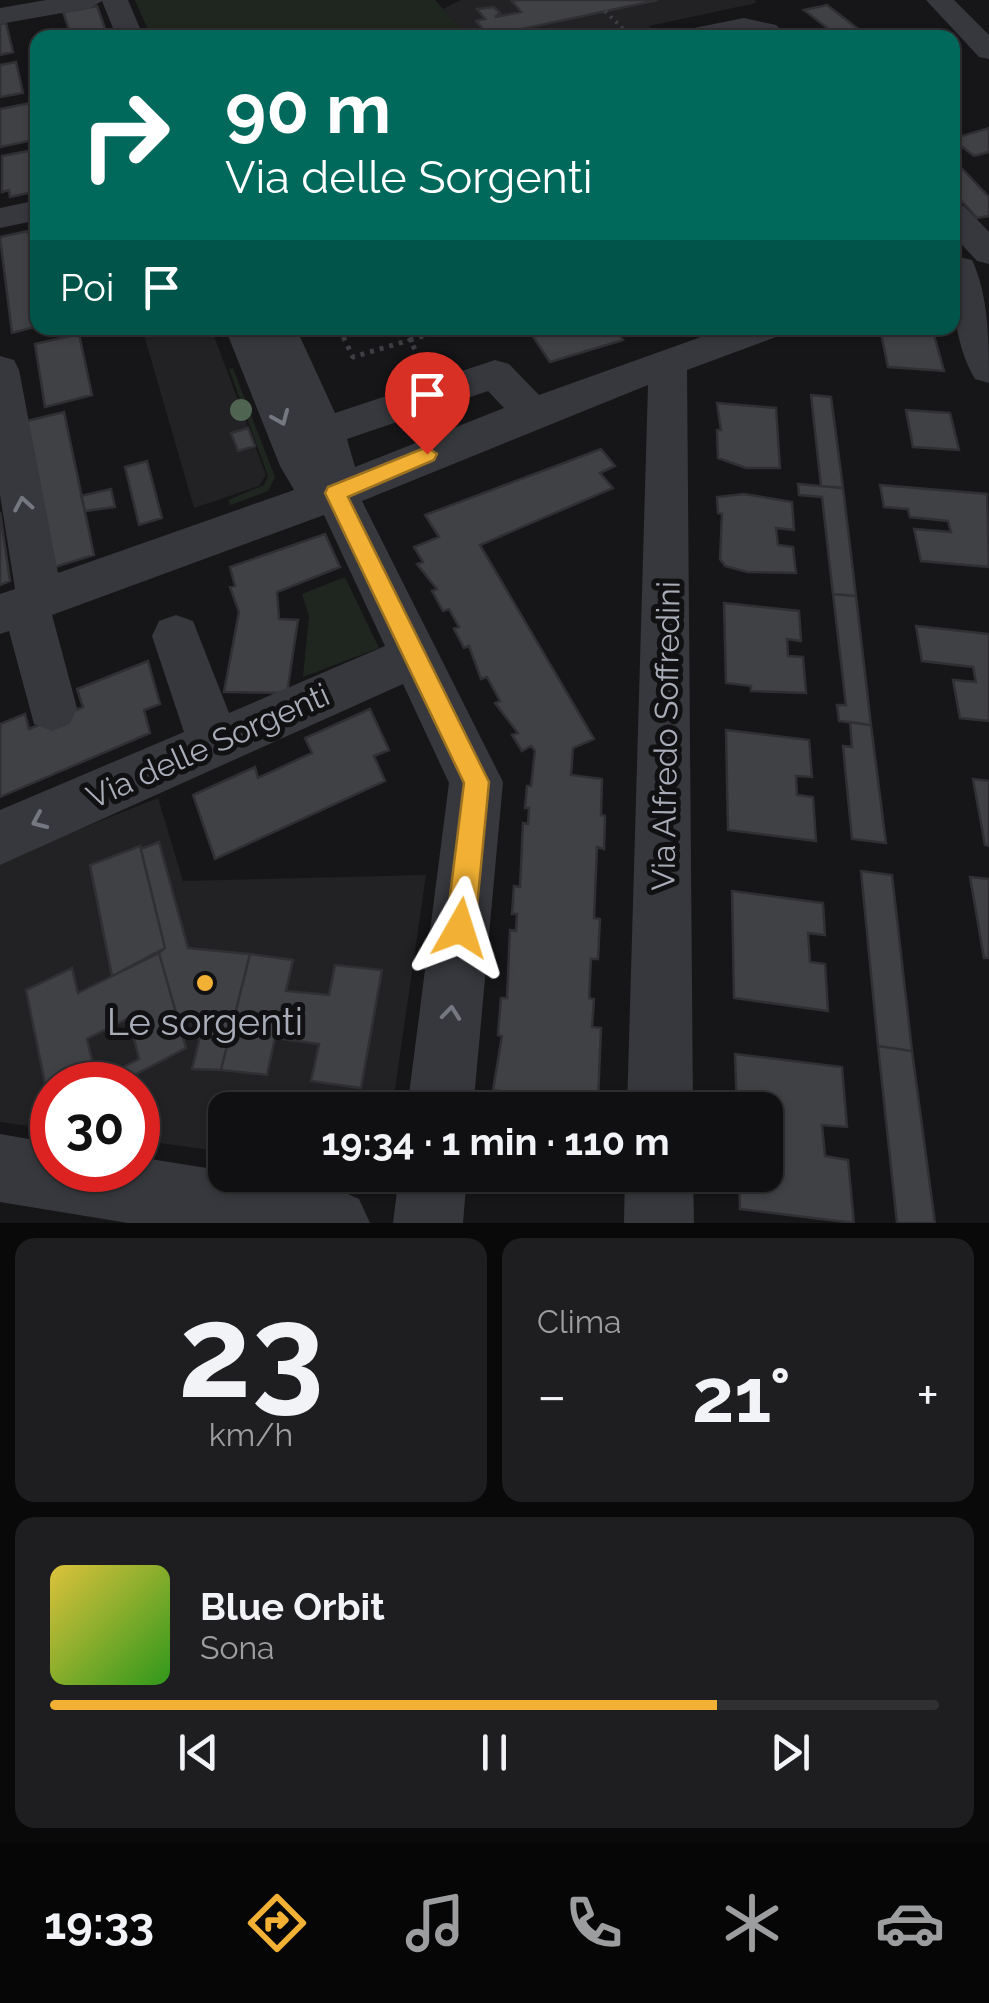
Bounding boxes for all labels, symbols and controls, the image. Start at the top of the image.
text: 90 m [225,67,391,149]
icon: right [60,70,190,200]
text: Via delle Sorgenti [225,151,593,204]
icon: arrive [134,260,189,315]
text: Poi [60,265,114,310]
pin [385,352,470,455]
icon: arrive [400,367,455,422]
one-way arrow [269,407,289,425]
one-way arrow [13,496,34,513]
street label: Via Alfredo Soffredini [644,581,687,891]
street label: Via delle Sorgenti [81,675,335,816]
one-way arrow [31,809,49,829]
position arrow [408,876,512,980]
marker: Le sorgenti [194,972,216,994]
place label: Le sorgenti [107,999,303,1044]
one-way arrow [440,1005,461,1021]
speed limit sign: 30 [30,1062,160,1192]
text: 19:34 · 1 min · 110 m [321,1119,670,1164]
text: 23 [178,1275,324,1427]
text: Clima [537,1303,621,1340]
text: 21° [692,1351,791,1440]
text: − [537,1363,567,1428]
text: + [916,1363,939,1428]
text: km/h [209,1416,293,1453]
text: Blue Orbit [200,1584,385,1629]
text: Sona [200,1629,275,1666]
icon: previous [171,1725,226,1780]
icon: pause [467,1725,522,1780]
icon: next [763,1725,818,1780]
icon: directions [242,1888,312,1958]
icon: music [400,1888,470,1958]
icon: phone [559,1888,629,1958]
icon: climate [717,1888,787,1958]
icon: car [875,1888,945,1958]
text: 19:33 [44,1897,154,1950]

